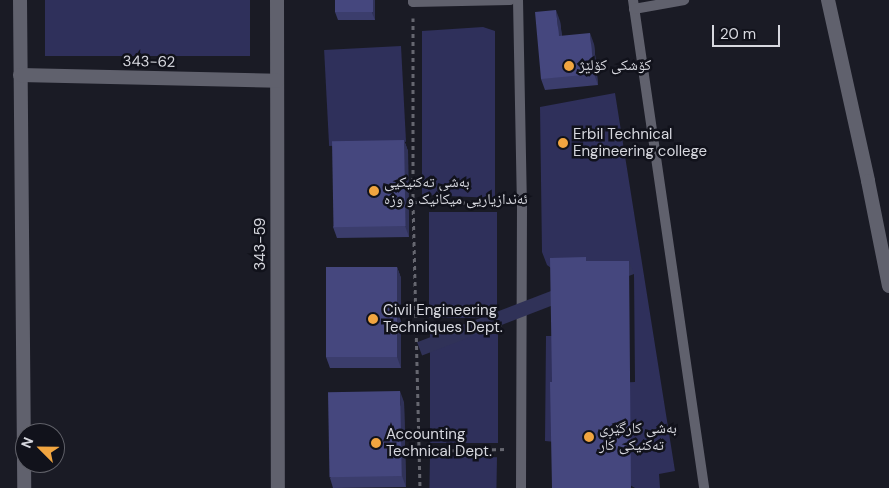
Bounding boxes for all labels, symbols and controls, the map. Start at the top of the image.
scale bar [714,15,782,47]
text: 20 m [720,24,756,44]
street label: 343-62 [123,53,175,71]
place label: کۆشکی کۆلێژ [579,57,651,75]
marker: کۆشکی کۆلێژ [563,60,575,72]
place label: Erbil Technical Engineering college [573,125,707,160]
marker: Erbil Technical Engineering college [557,137,569,149]
place label: بەشی تەکنیکیی ئەندازیاریی میکانیک و وزە [384,173,528,208]
marker: بەشی تەکنیکیی ئەندازیاریی میکانیک و وزە [368,185,380,197]
street label: 343-59 [252,217,270,271]
place label: Civil Engineering Techniques Dept. [383,301,503,336]
marker: Civil Engineering Techniques Dept. [367,313,379,325]
place label: بەشی کارگێڕی تەکنیکی کار [599,419,677,454]
north arrow [15,423,65,473]
place label: Accounting Technical Dept. [386,425,492,460]
marker: بەشی کارگێڕی تەکنیکی کار [583,431,595,443]
text: N [17,434,37,451]
marker: Accounting Technical Dept. [370,437,382,449]

